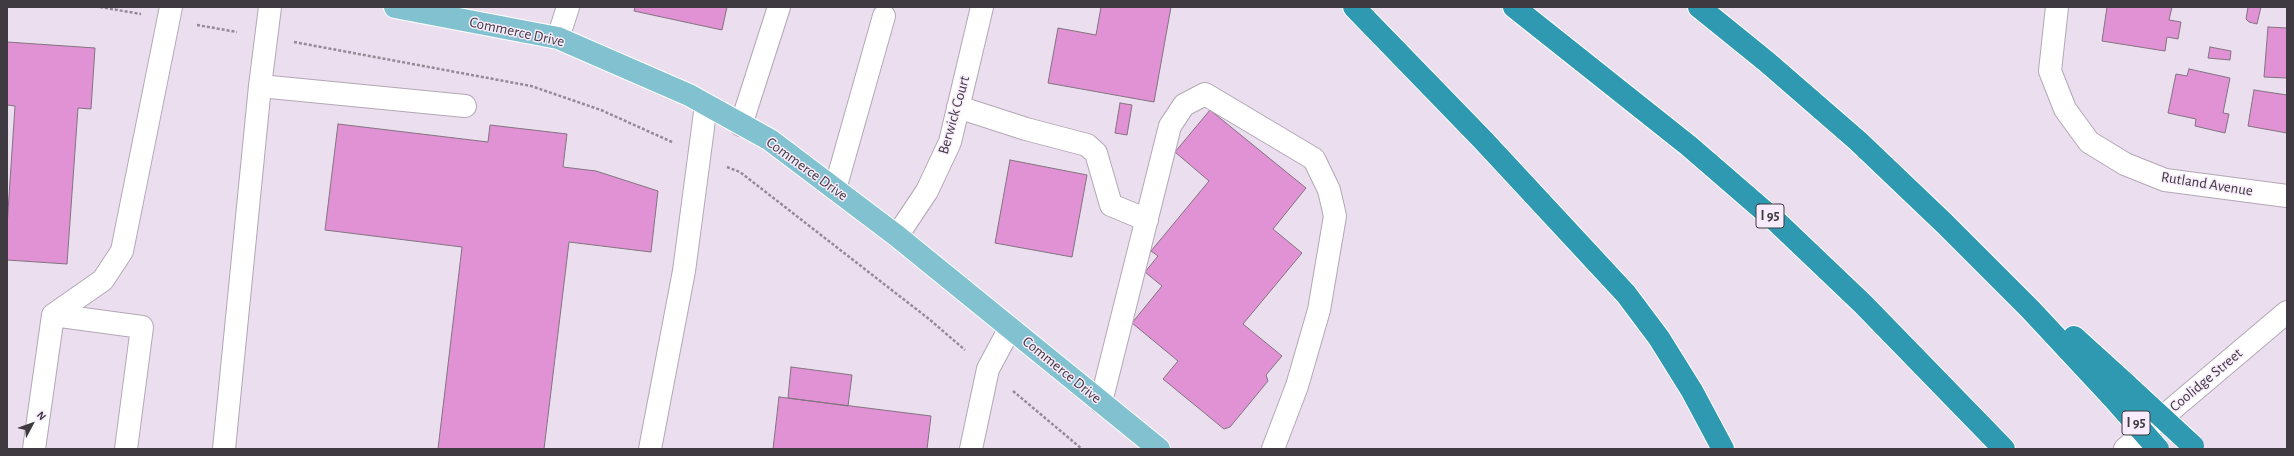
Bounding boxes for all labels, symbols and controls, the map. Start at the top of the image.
street label: Commerce Drive [468,13,566,51]
street label: Berwick Court [934,74,974,156]
street label: Commerce Drive [763,133,851,205]
street label: Rutland Avenue [2160,168,2254,200]
road number: I 95 [1756,204,1784,228]
street label: Commerce Drive [1019,333,1105,407]
street label: Coolidge Street [2166,344,2246,416]
north arrow [12,404,52,444]
text: N [35,409,48,422]
road number: I 95 [2122,411,2150,435]

